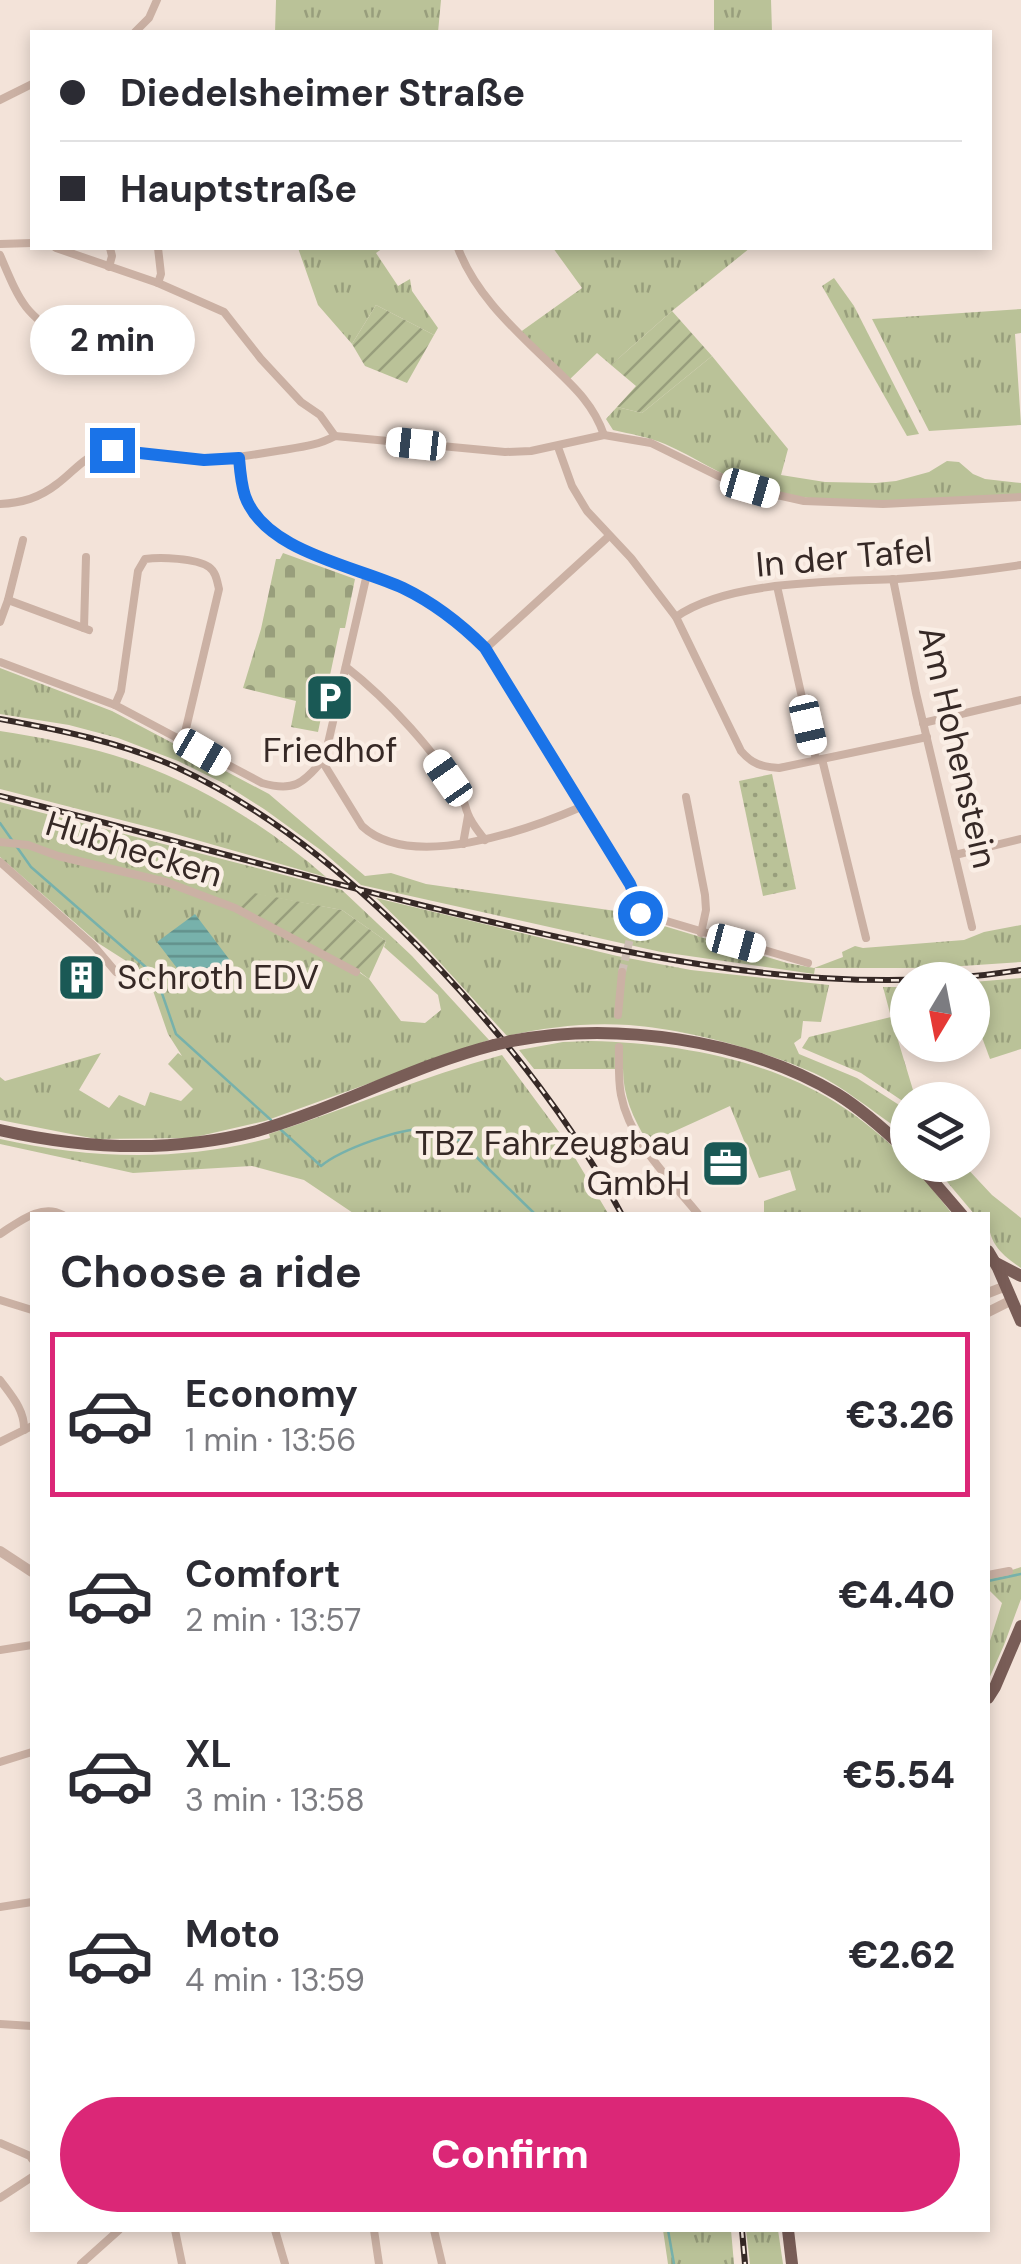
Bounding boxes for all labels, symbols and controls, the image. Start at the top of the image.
text: Diedelsheimer Straße [120,68,525,118]
text: Hauptstraße [120,164,357,214]
callout: 2 min [29,305,194,375]
text: 2 min [70,319,155,361]
car [385,426,447,462]
route end [90,428,135,473]
car [717,465,783,511]
street label: In der Tafel [754,526,934,588]
street label: Am Hohenstein [908,622,1008,872]
parking icon: Friedhof [304,672,356,724]
car [787,692,829,758]
car [169,724,235,780]
place label: Friedhof [263,727,397,773]
car [419,745,477,811]
street label: Hubhecken [40,800,228,898]
route start [618,891,663,936]
car [703,921,769,965]
building icon: Schroth EDV [56,951,108,1003]
place label: Schroth EDV [117,954,319,1000]
north arrow [890,962,990,1062]
map controls [890,962,990,1182]
button: layers [890,1082,990,1182]
place label: TBZ Fahrzeugbau GmbH [415,1120,690,1206]
office icon: TBZ Fahrzeugbau GmbH [699,1137,751,1189]
text: Choose a ride [60,1242,362,1301]
text: Economy [185,1369,358,1419]
icon: car [65,1370,155,1460]
text: €3.26 [846,1390,955,1440]
text: 1 min · 13:56 [185,1419,356,1461]
text: Comfort [185,1549,341,1599]
icon: car [65,1550,155,1640]
text: €4.40 [839,1570,955,1620]
text: 2 min · 13:57 [185,1599,361,1641]
text: XL [185,1729,232,1779]
icon: car [65,1730,155,1820]
text: €5.54 [843,1750,955,1800]
text: 3 min · 13:58 [185,1779,365,1821]
text: Moto [185,1909,280,1959]
icon: car [65,1910,155,2000]
text: €2.62 [849,1930,955,1980]
text: 4 min · 13:59 [185,1959,365,2001]
button: Confirm [60,2097,960,2212]

